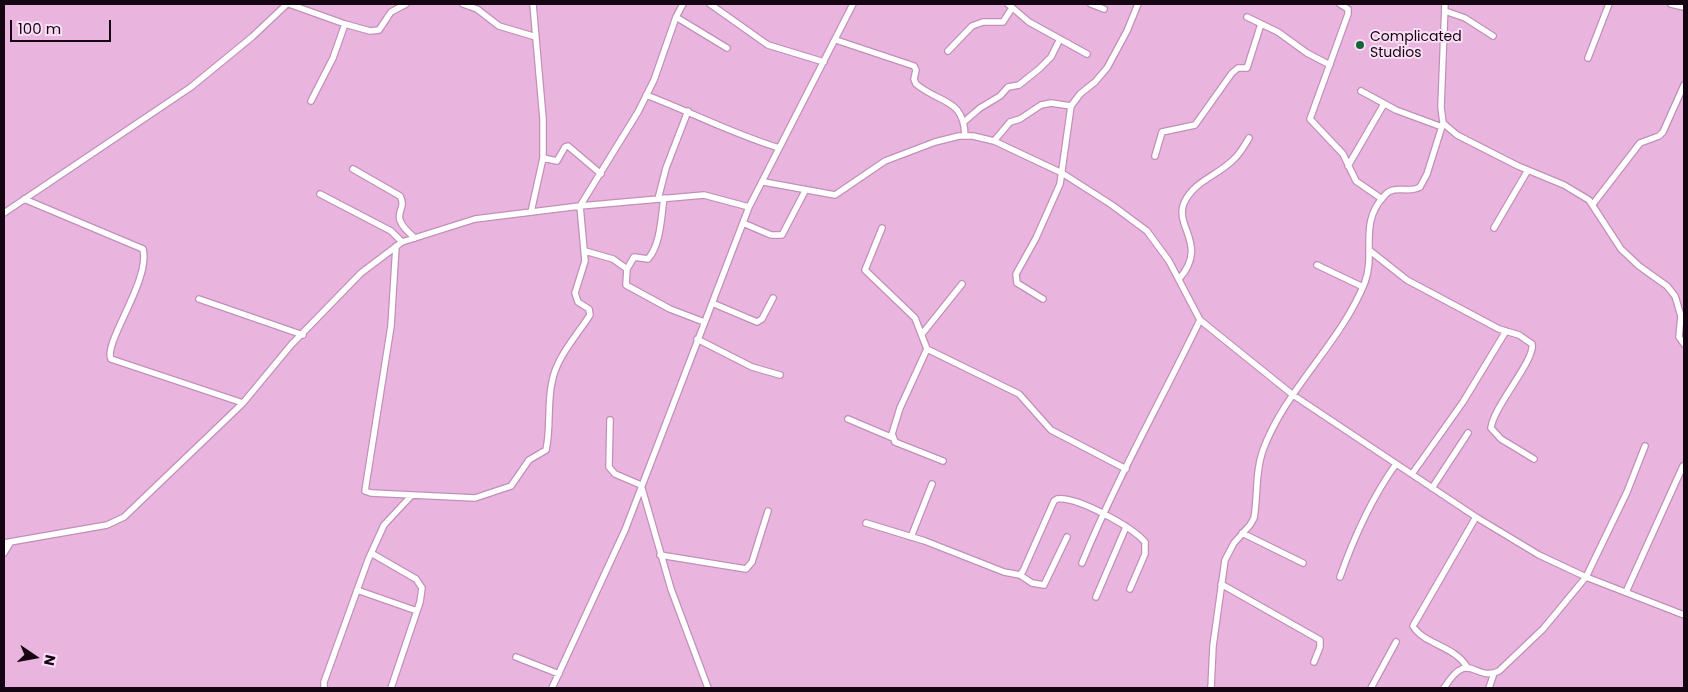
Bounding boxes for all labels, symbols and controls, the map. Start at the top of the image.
scale bar [12,10,114,42]
text: 100 m [18,18,61,39]
place label: Complicated Studios [1370,29,1462,62]
marker: Complicated Studios [1354,39,1366,51]
north arrow [10,632,60,682]
text: N [39,653,61,667]

